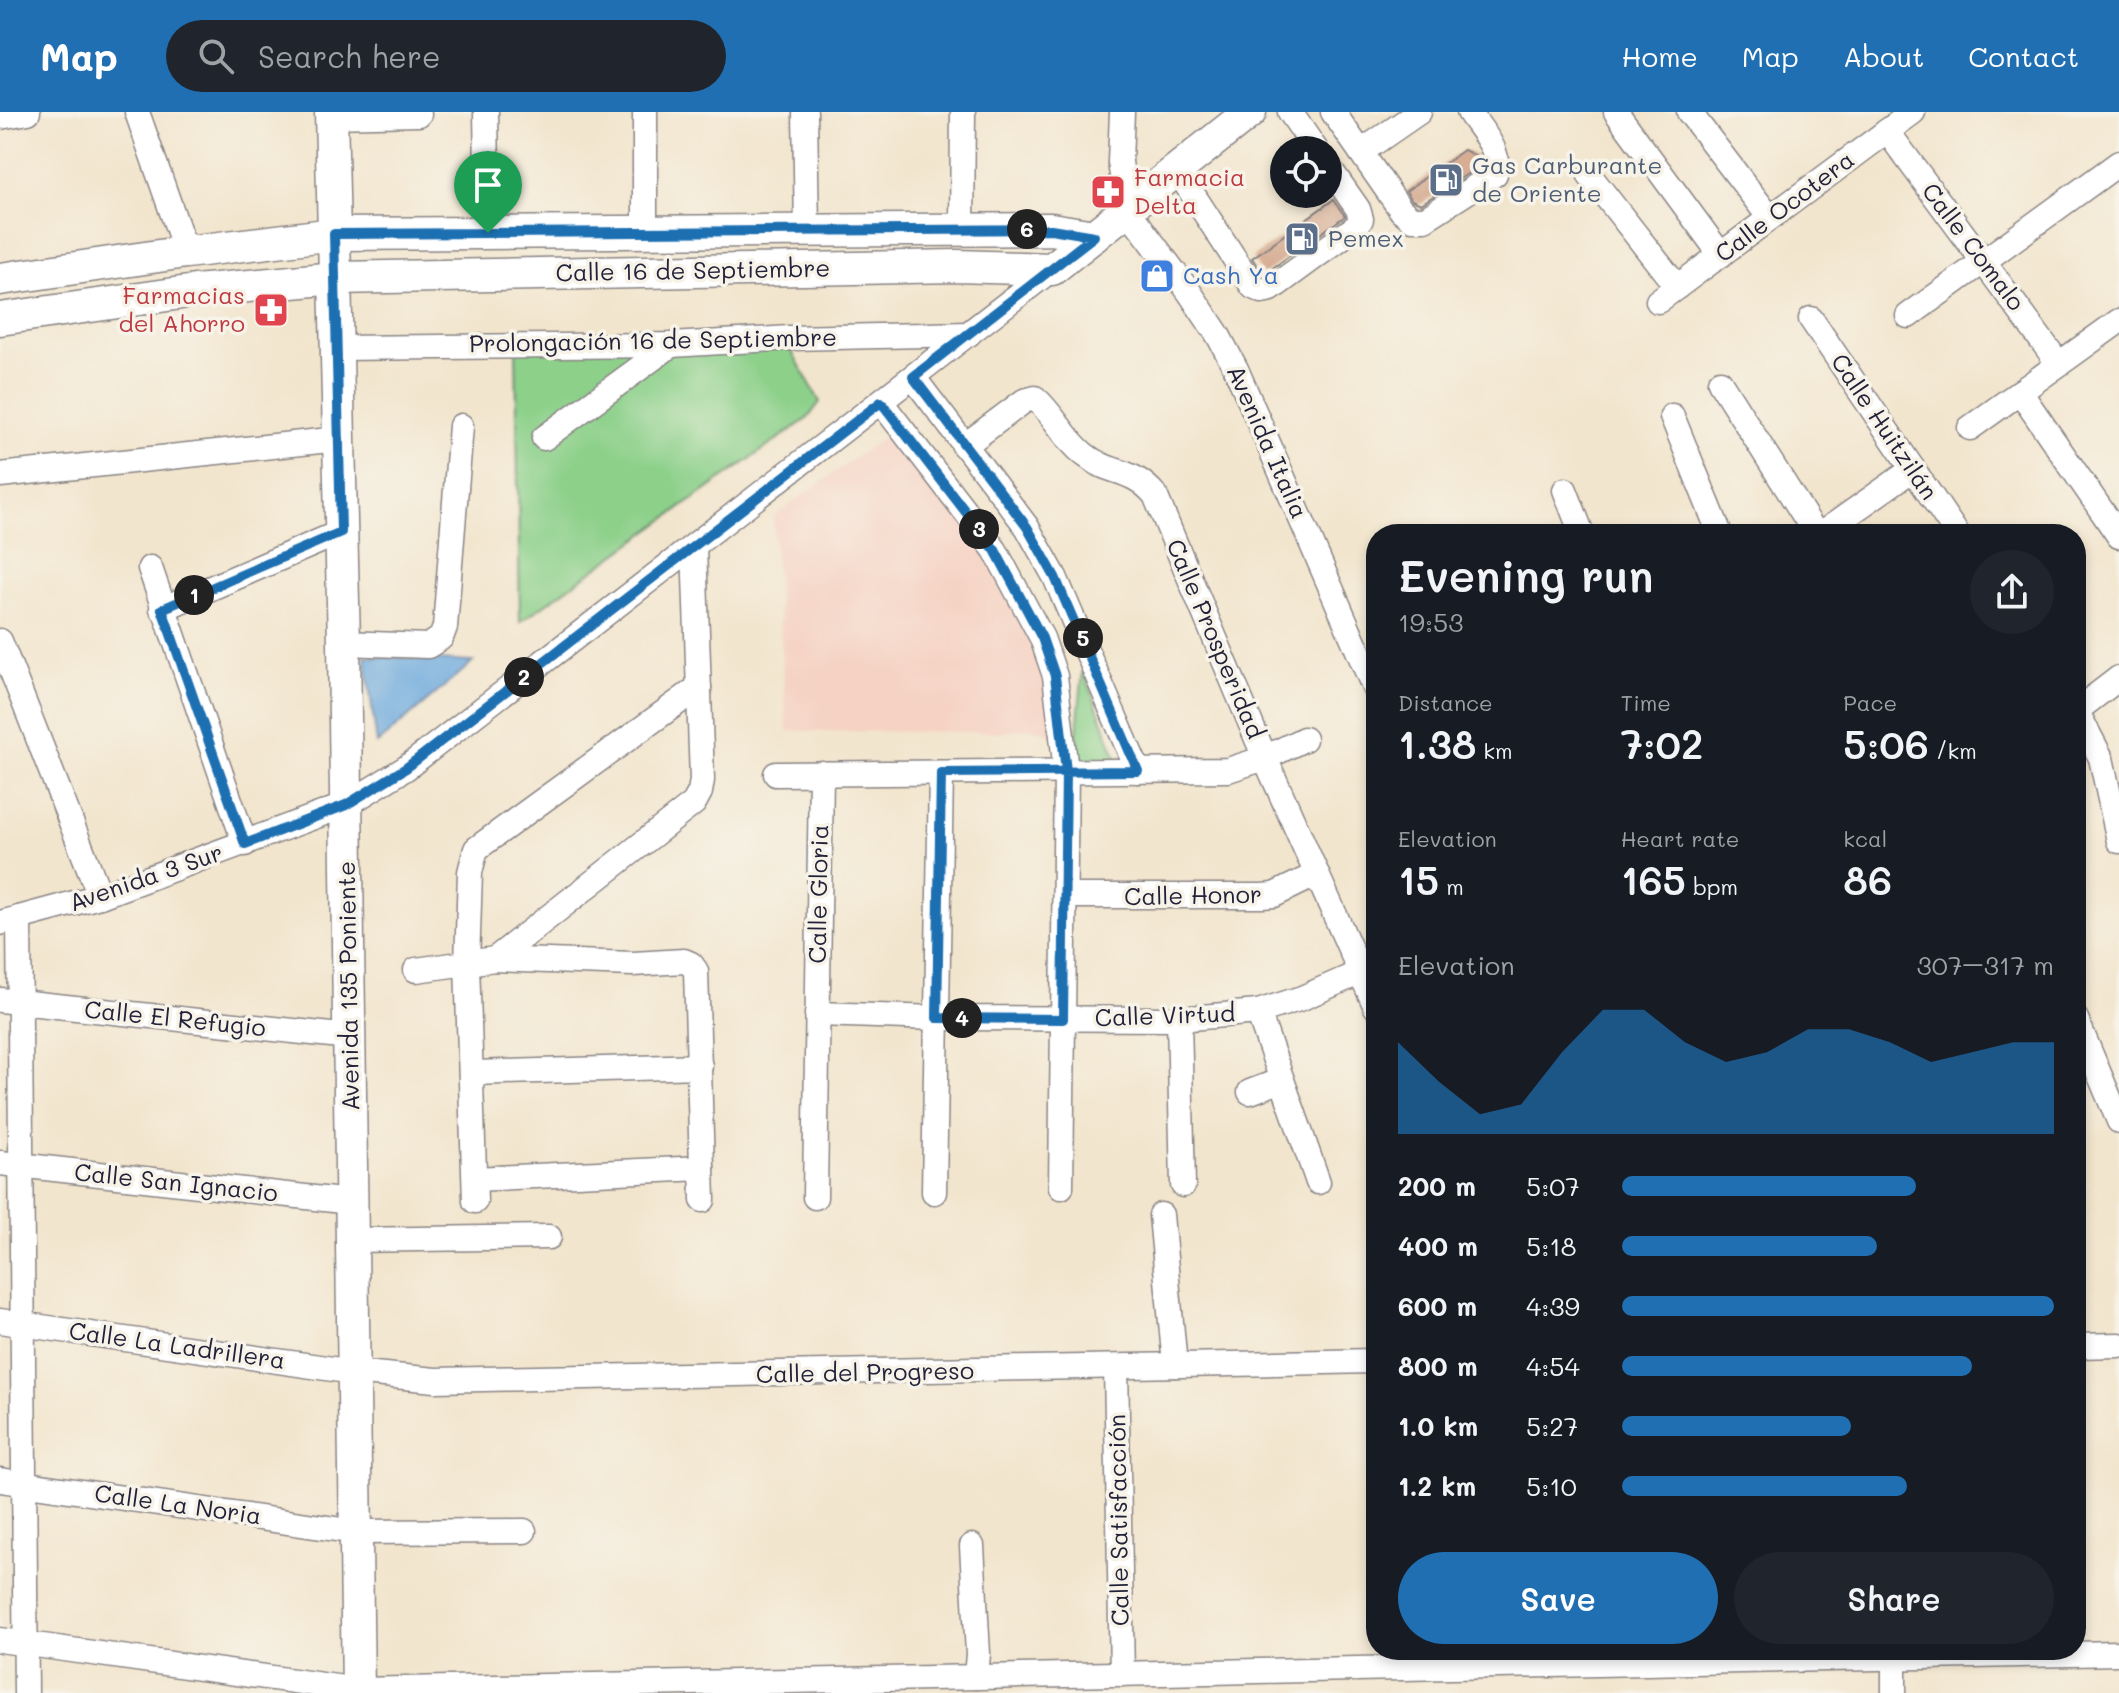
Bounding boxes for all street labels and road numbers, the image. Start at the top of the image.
street label: Calle Ocotera [1708,143,1860,268]
street label: Calle Comalo [1916,176,2032,316]
street label: Calle 16 de Septiembre [555,252,831,287]
street label: Prolongación 16 de Septiembre [469,321,837,358]
street label: Calle Huitzilán [1825,347,1946,505]
street label: Avenida Italia [1221,360,1316,523]
street label: Calle Prosperidad [1160,534,1272,743]
street label: Calle Gloria [801,824,834,964]
street label: Avenida 3 Sur [64,836,227,917]
street label: Avenida 135 Poniente [330,861,365,1111]
street label: Calle Honor [1124,878,1262,911]
street label: Calle El Refugio [83,993,267,1042]
street label: Calle Virtud [1094,997,1236,1032]
street label: Calle San Ignacio [73,1155,279,1208]
street label: Calle La Ladrillera [67,1314,287,1375]
street label: Calle del Progreso [756,1354,974,1389]
street label: Calle Satisfacción [1100,1414,1135,1626]
street label: Calle La Noria [93,1476,264,1531]

